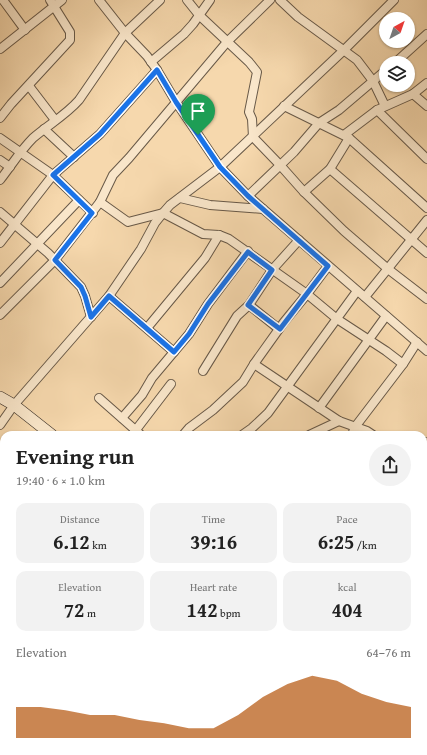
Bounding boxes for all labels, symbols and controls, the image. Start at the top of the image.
north arrow [379,12,415,48]
map controls [379,12,415,92]
button: layers [379,56,415,92]
pin [181,94,215,135]
icon: arrive [187,100,209,122]
text: Evening run [16,440,134,472]
button: share [369,444,411,486]
text: 19:40 · 6 × 1.0 km [16,471,105,490]
text: Distance [60,511,100,527]
text: Time [202,511,225,527]
text: Pace [337,511,358,527]
text: 6.12 [53,527,90,556]
text: 39:16 [190,527,237,556]
text: 6:25 [318,527,354,556]
text: km [90,537,107,553]
text: /km [354,537,377,553]
text: Elevation [58,579,101,595]
text: Heart rate [190,579,237,595]
text: kcal [338,579,357,595]
text: 72 [64,595,84,624]
text: 142 [186,595,218,624]
text: 404 [332,595,363,624]
text: m [84,605,96,621]
text: bpm [218,605,241,621]
text: Elevation [16,643,67,662]
text: 64–76 m [366,643,411,662]

